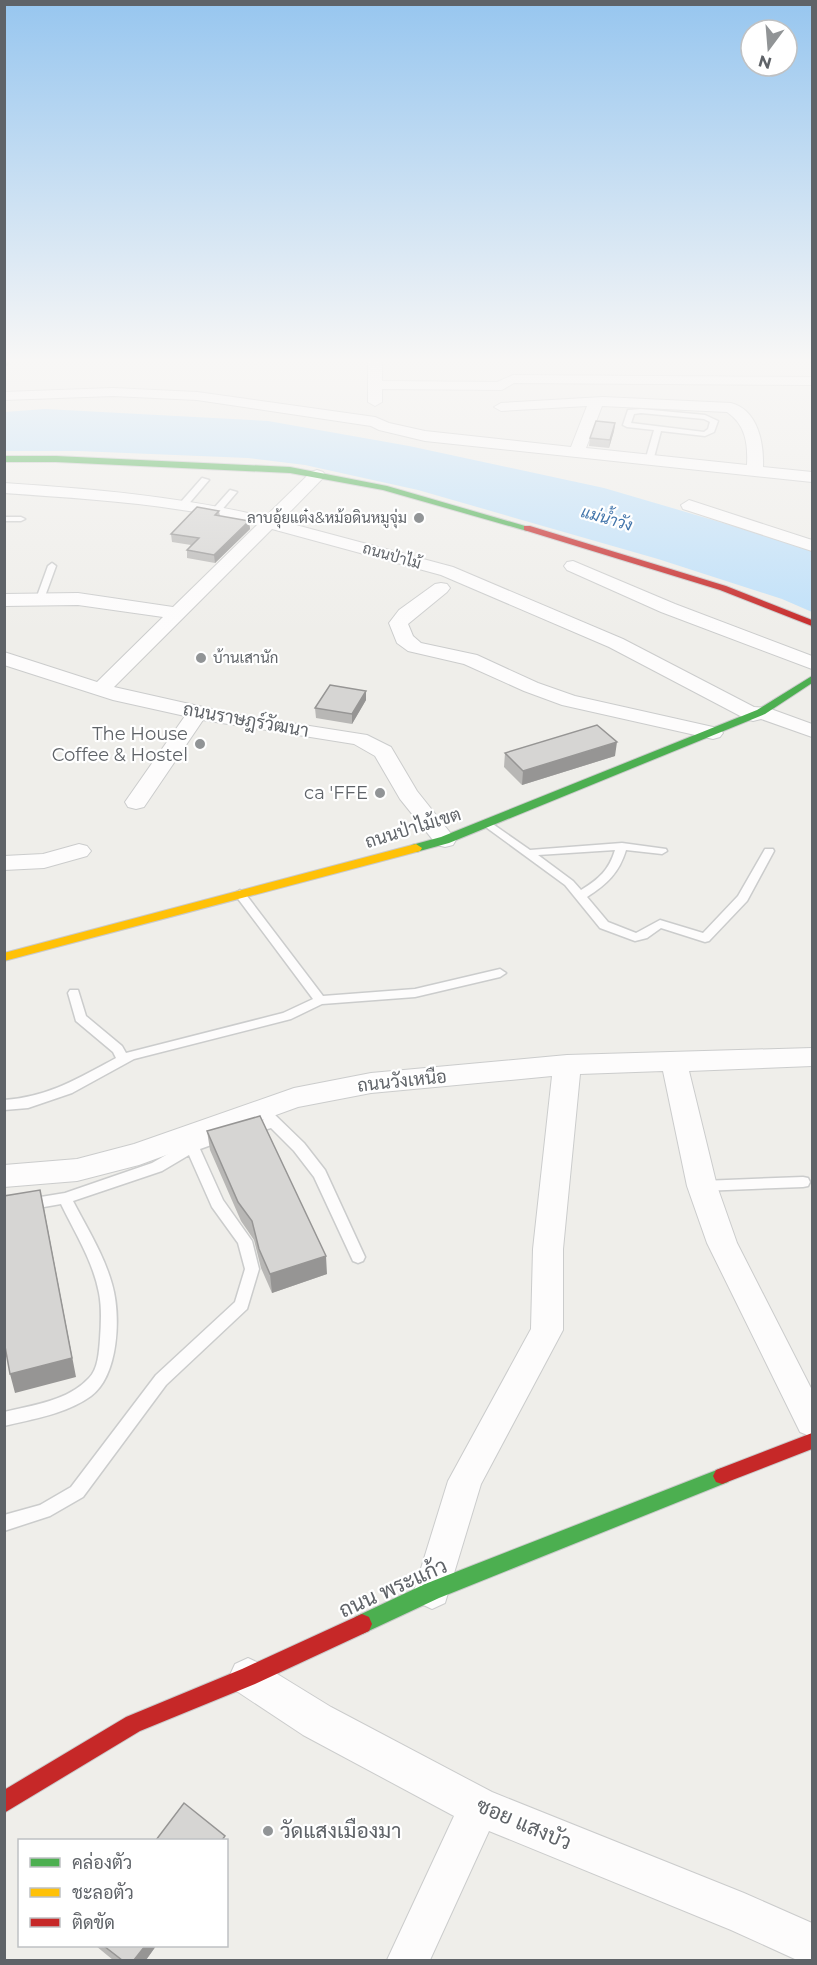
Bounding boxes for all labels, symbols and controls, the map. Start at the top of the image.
north arrow [739,18,799,78]
text: N [756,51,774,73]
water label: แม่น้ำวัง [579,497,636,535]
place label: ลาบอุ้ยแต๋ง&หม้อดินหมูจุ่ม [247,508,407,529]
marker: ลาบอุ้ยแต๋ง&หม้อดินหมูจุ่ม [412,511,426,525]
street label: ถนนป่าไม้ [361,538,425,573]
place label: บ้านเสานัก [213,648,278,667]
marker: บ้านเสานัก [194,651,208,665]
street label: ถนนราษฎร์วัฒนา [181,696,311,743]
place label: The House Coffee & Hostel [52,723,188,766]
marker: The House Coffee & Hostel [193,737,207,751]
place label: ca 'FFE [304,782,368,804]
marker: ca 'FFE [373,786,387,800]
street label: ถนนป่าไม้เขต [362,801,464,853]
street label: ถนนวังเหนือ [356,1064,448,1097]
street label: ถนน พระแก้ว [335,1553,451,1623]
street label: ซอย แสงบัว [473,1792,576,1855]
place label: วัดแสงเมืองมา [280,1817,401,1843]
marker: วัดแสงเมืองมา [261,1824,275,1838]
legend [18,1839,228,1947]
text: คล่องตัว [72,1851,132,1874]
text: ชะลอตัว [72,1882,134,1904]
text: ติดขัด [72,1912,115,1934]

